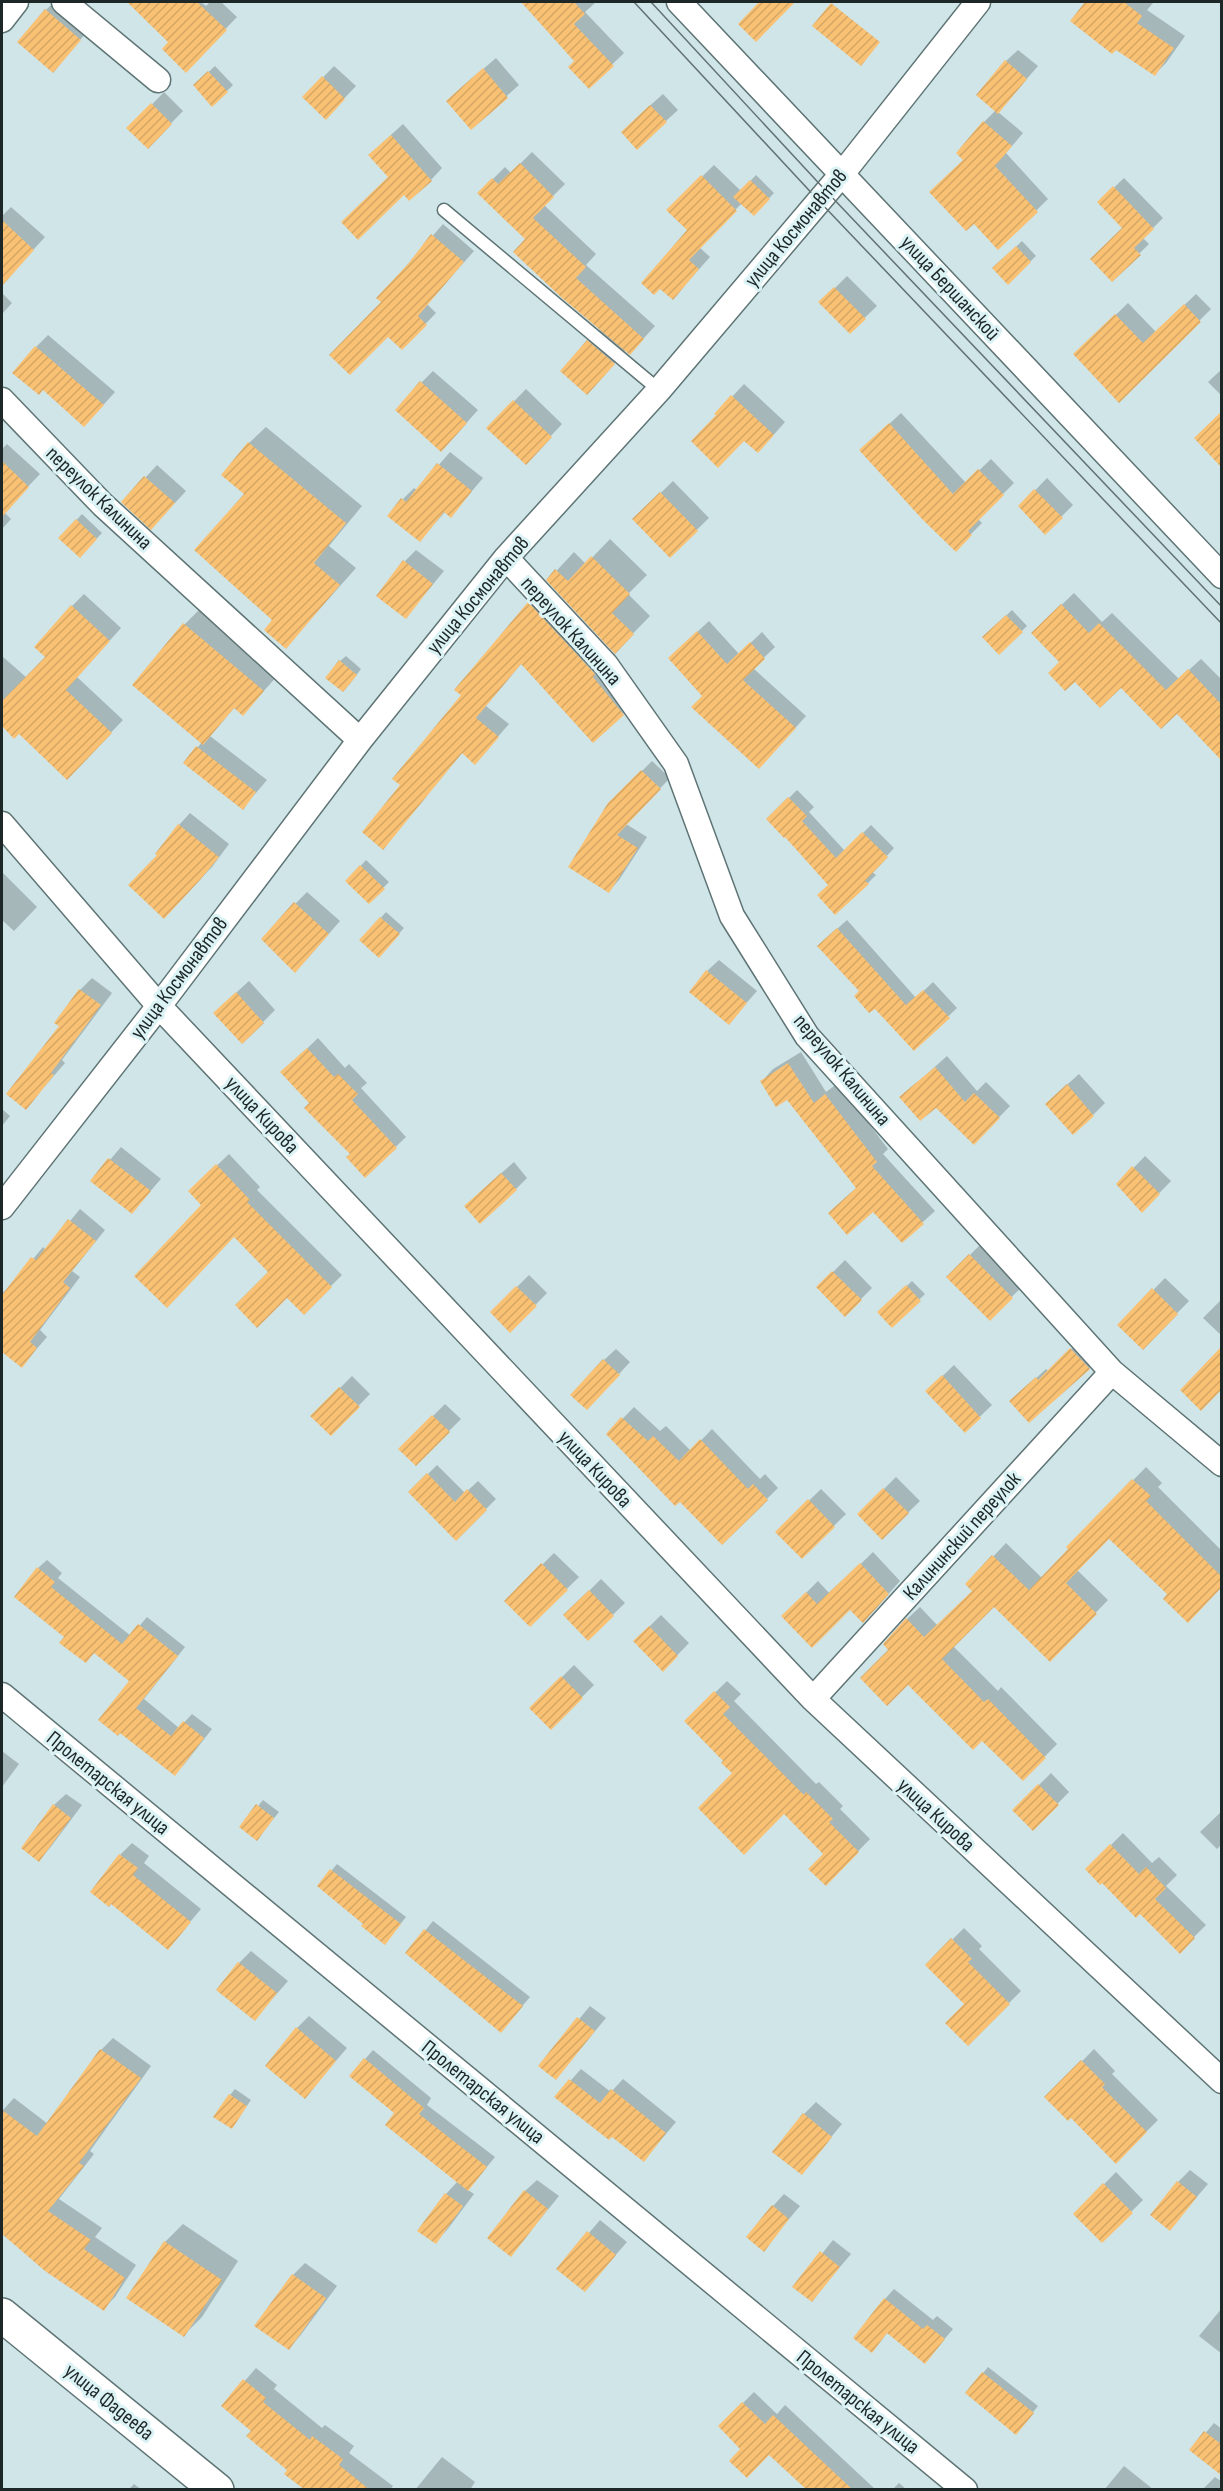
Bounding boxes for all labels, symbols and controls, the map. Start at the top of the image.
street label: улица Космонавтов [739,164,853,292]
street label: улица Бершанской [895,230,1005,346]
street label: переулок Калинина [41,441,157,555]
street label: улица Космонавтов [421,531,535,659]
street label: переулок Калинина [516,571,626,691]
street label: улица Космонавтов [125,912,233,1044]
street label: переулок Калинина [788,1009,896,1131]
street label: улица Кирова [220,1071,304,1159]
street label: улица Кирова [553,1425,637,1513]
street label: Калининский переулок [898,1467,1026,1605]
street label: Пролетарская улица [41,1726,175,1840]
street label: улица Кирова [892,1773,980,1857]
street label: Пролетарская улица [416,2035,550,2149]
street label: Пролетарская улица [791,2345,925,2459]
street label: улица Фадеева [59,2358,159,2446]

